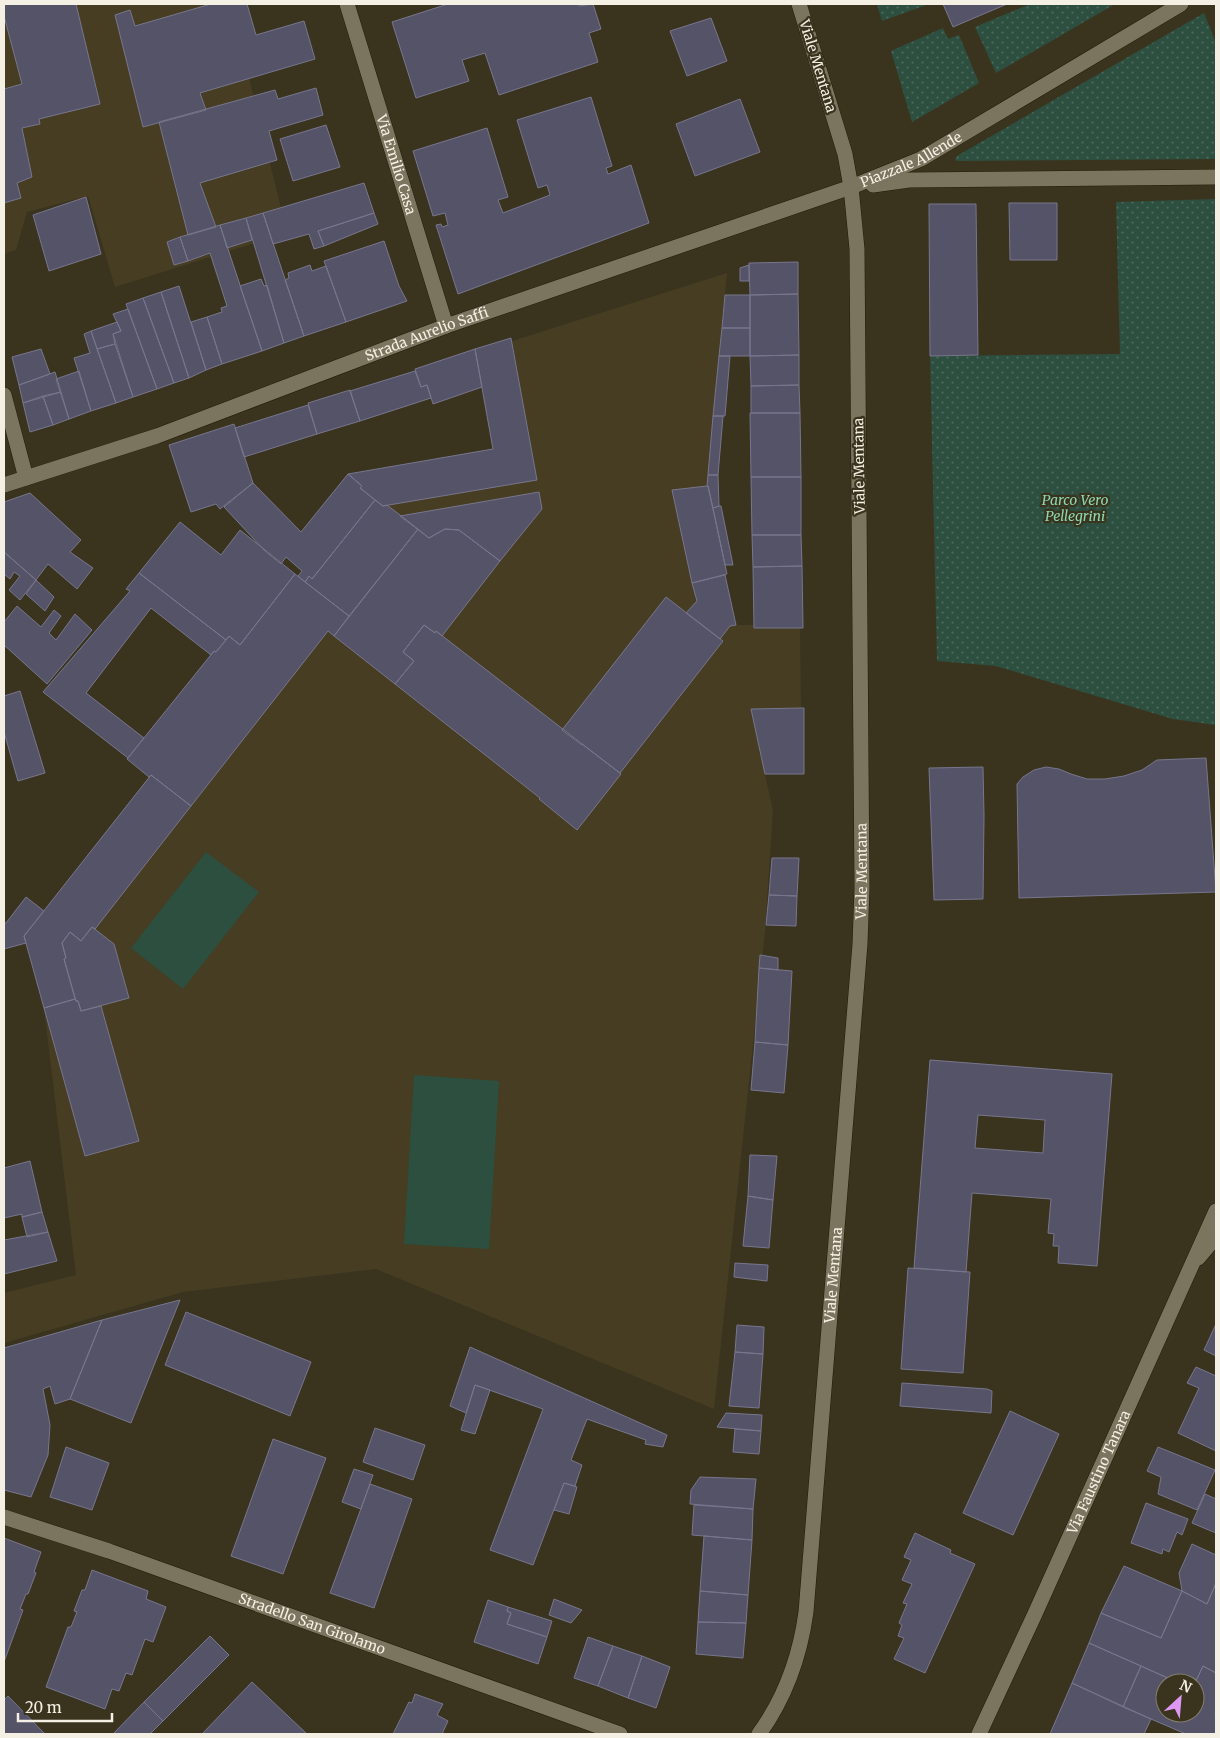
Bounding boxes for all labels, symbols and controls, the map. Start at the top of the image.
street label: Viale Mentana [795,16,841,115]
street label: Via Emilio Casa [372,111,420,217]
street label: Piazzale Allende [858,128,965,191]
street label: Strada Aurelio Saffi [362,303,491,365]
street label: Viale Mentana [849,417,869,515]
park label: Parco Vero Pellegrini [1042,491,1108,525]
street label: Viale Mentana [852,823,871,921]
street label: Viale Mentana [820,1226,846,1325]
street label: Via Faustino Tanara [1063,1407,1135,1538]
street label: Stradello San Girolamo [236,1589,388,1658]
north arrow [1155,1673,1205,1723]
text: N [1177,1676,1195,1697]
scale bar [18,1690,111,1722]
text: 20 m [25,1698,62,1717]

